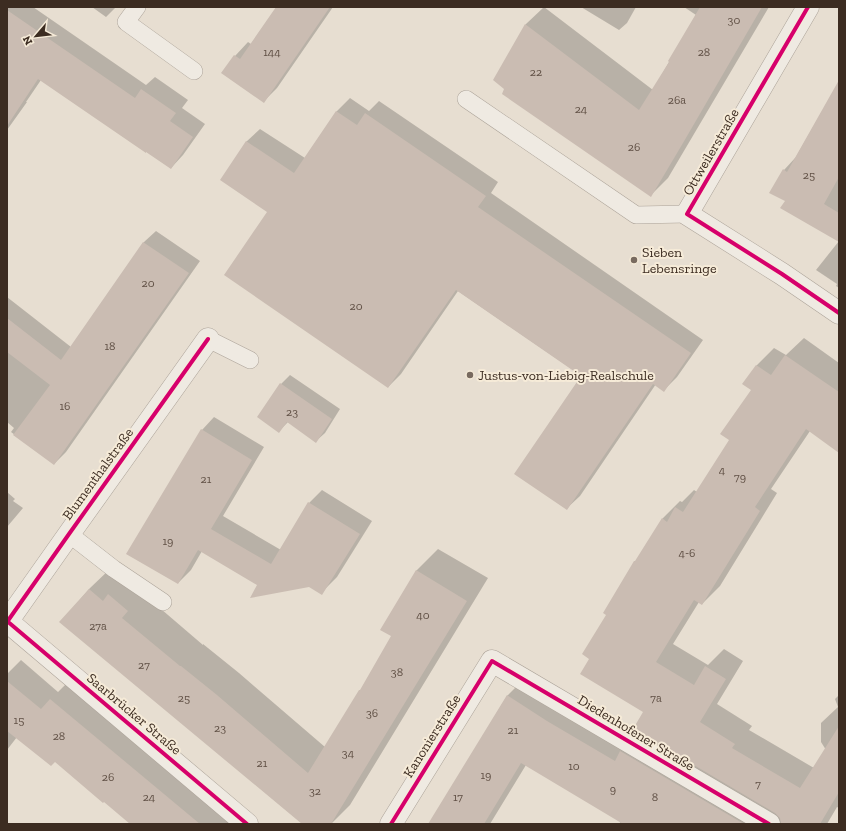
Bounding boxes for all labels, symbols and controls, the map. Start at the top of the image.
house number: 30 [728,13,740,27]
north arrow [16,16,56,56]
text: N [20,33,35,47]
house number: 144 [263,45,281,59]
house number: 28 [698,45,710,59]
house number: 22 [530,65,542,79]
house number: 26a [668,93,686,107]
house number: 24 [575,102,588,116]
street label: Ottweilerstraße [679,105,743,198]
house number: 26 [628,140,640,154]
house number: 25 [803,168,815,182]
place label: Sieben Lebensringe [642,244,717,277]
marker: Sieben Lebensringe [629,255,639,265]
house number: 20 [141,276,155,290]
house number: 20 [349,299,363,313]
house number: 18 [104,339,116,353]
place label: Justus-von-Liebig-Realschule [478,367,654,384]
marker: Justus-von-Liebig-Realschule [465,370,475,380]
house number: 16 [60,399,71,413]
house number: 23 [286,405,298,419]
street label: Blumenthalstraße [59,424,137,523]
house number: 4 [719,463,726,477]
house number: 79 [734,470,746,484]
house number: 21 [201,472,212,486]
house number: 19 [163,534,174,548]
house number: 4-6 [679,546,695,560]
house number: 40 [416,608,430,622]
house number: 27a [89,619,107,633]
house number: 27 [138,658,150,672]
house number: 38 [391,665,403,679]
street label: Saarbrücker Straße [83,670,185,759]
house number: 25 [178,691,190,705]
street label: Kanonierstraße [400,691,465,781]
street label: Diedenhofener Straße [575,691,698,775]
house number: 7a [650,691,662,705]
house number: 36 [366,706,378,720]
house number: 15 [14,713,24,727]
house number: 23 [214,721,226,735]
house number: 21 [508,723,519,737]
house number: 28 [53,729,65,743]
house number: 34 [342,746,355,760]
house number: 21 [257,756,268,770]
house number: 10 [568,759,580,773]
house number: 19 [481,768,492,782]
house number: 26 [102,770,114,784]
house number: 7 [755,777,761,791]
house number: 9 [610,782,616,796]
house number: 32 [309,784,321,798]
house number: 24 [143,790,156,804]
house number: 17 [453,790,463,804]
house number: 8 [652,790,658,804]

